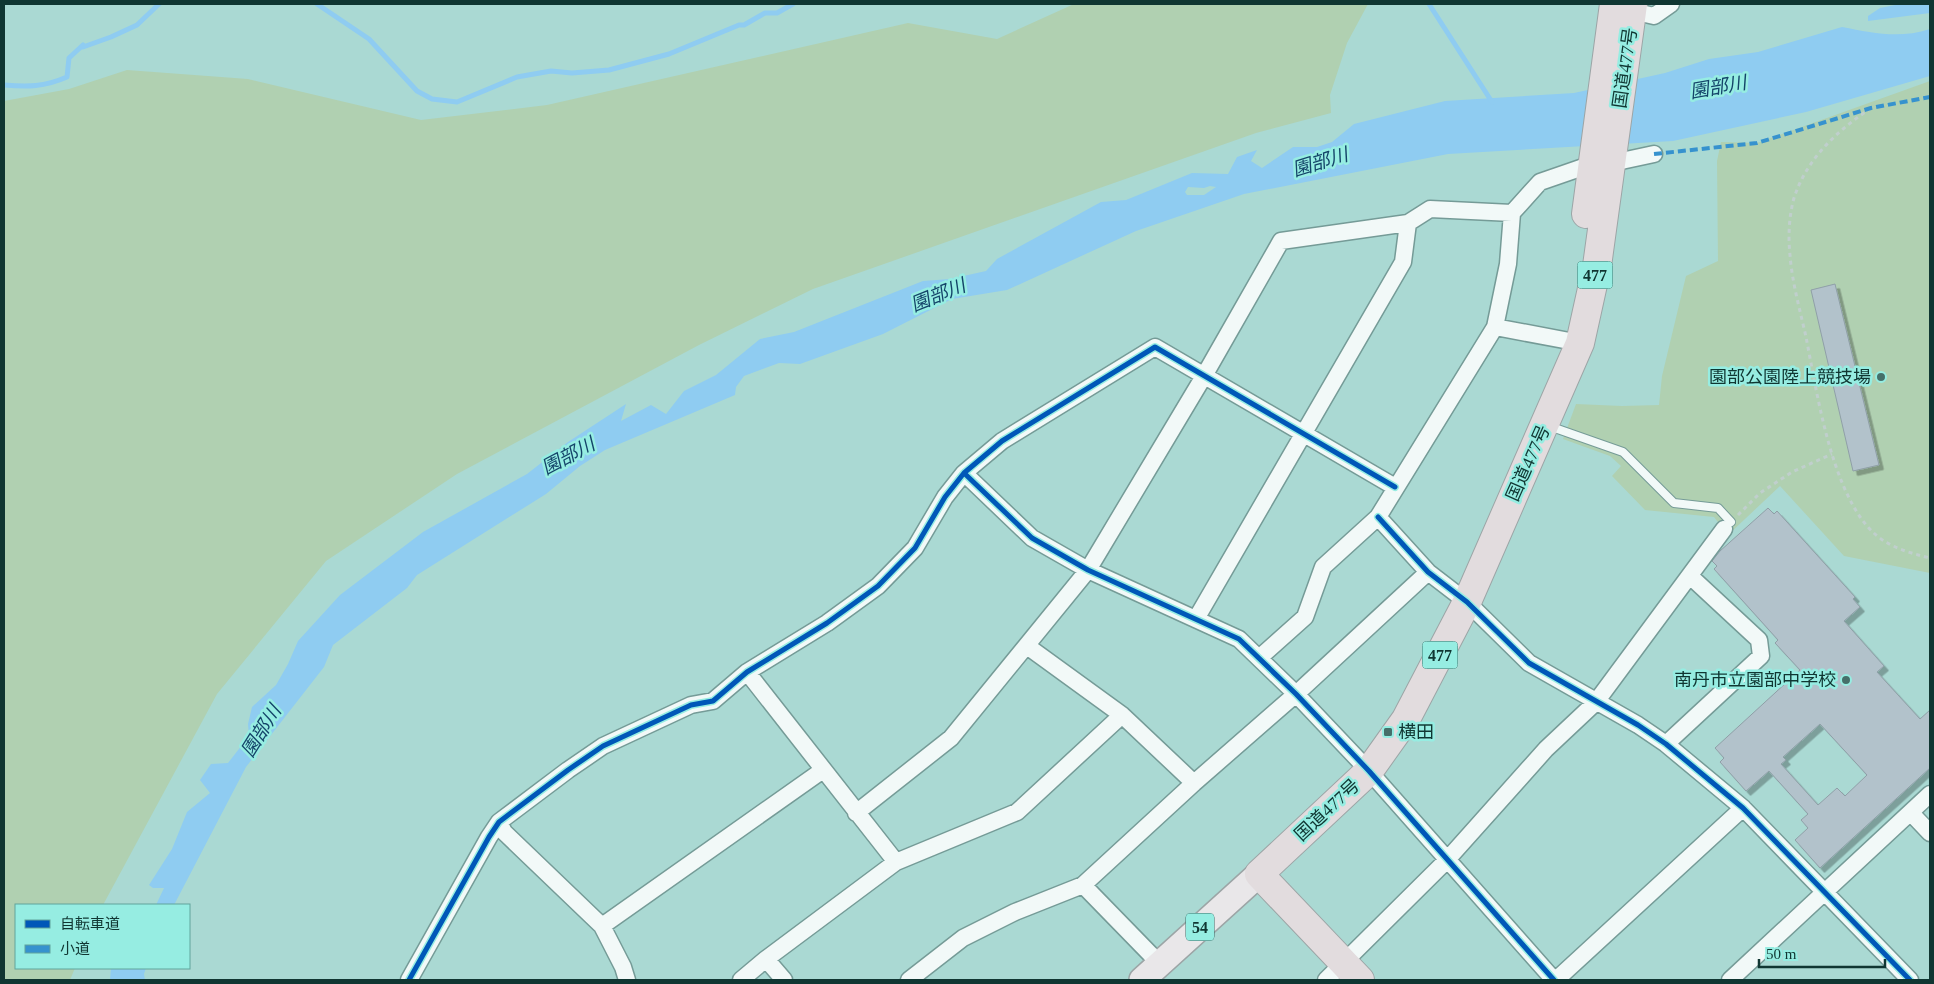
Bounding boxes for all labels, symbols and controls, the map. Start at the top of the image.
street label: 国道477号 [1609,27,1641,109]
water label: 園部川 [1688,71,1750,102]
water label: 園部川 [1290,143,1352,180]
road number: 477 [1578,262,1612,288]
water label: 園部川 [908,274,970,315]
place label: 園部公園陸上競技場 [1709,367,1871,387]
marker: 園部公園陸上競技場 [1875,371,1887,383]
street label: 国道477号 [1502,422,1554,504]
water label: 園部川 [538,432,600,479]
road number: 477 [1422,642,1458,668]
place label: 南丹市立園部中学校 [1674,670,1836,690]
marker: 南丹市立園部中学校 [1840,674,1852,686]
water label: 園部川 [237,700,286,761]
place label: 横田 [1398,722,1434,742]
marker: 横田 [1382,726,1394,738]
street label: 国道477号 [1291,775,1363,845]
legend [15,904,190,969]
road number: 54 [1186,914,1214,940]
text: 自転車道 [60,916,120,932]
scale bar [1759,936,1885,968]
text: 小道 [60,941,90,957]
text: 50 m [1766,946,1797,962]

